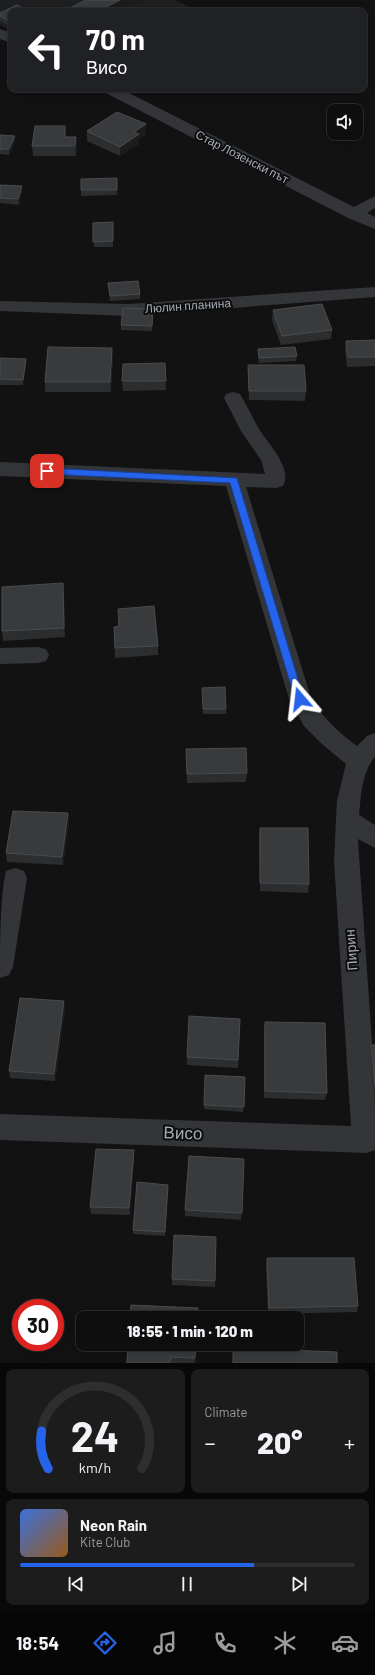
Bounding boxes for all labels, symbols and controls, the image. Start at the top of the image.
text: 70 m [86,22,145,56]
icon: left [20,24,72,76]
text: Висо [86,56,127,78]
map controls [327,104,363,140]
button: sound [327,104,363,140]
street label: Стар Лозенски път [193,127,292,187]
street label: Люлин планина [144,295,232,315]
pin [30,454,64,488]
icon: arrive [36,460,58,482]
position arrow [279,678,321,720]
street label: Пирин [341,929,360,971]
street label: Висо [163,1121,203,1143]
speed limit sign: 30 [12,1299,64,1351]
text: 18:55 · 1 min · 120 m [127,1322,253,1340]
text: Climate [205,1404,248,1420]
text: 24 [71,1410,119,1460]
text: 20° [257,1424,302,1460]
text: − [205,1429,216,1455]
text: + [344,1429,355,1455]
text: km/h [79,1459,111,1476]
text: Neon Rain [80,1516,147,1534]
text: Kite Club [80,1534,130,1550]
icon: previous [65,1573,87,1595]
icon: pause [176,1573,198,1595]
icon: next [288,1573,310,1595]
icon: directions [91,1629,119,1657]
icon: music [151,1629,179,1657]
icon: phone [211,1629,239,1657]
icon: climate [271,1629,299,1657]
icon: car [331,1629,359,1657]
text: 18:54 [16,1632,59,1654]

